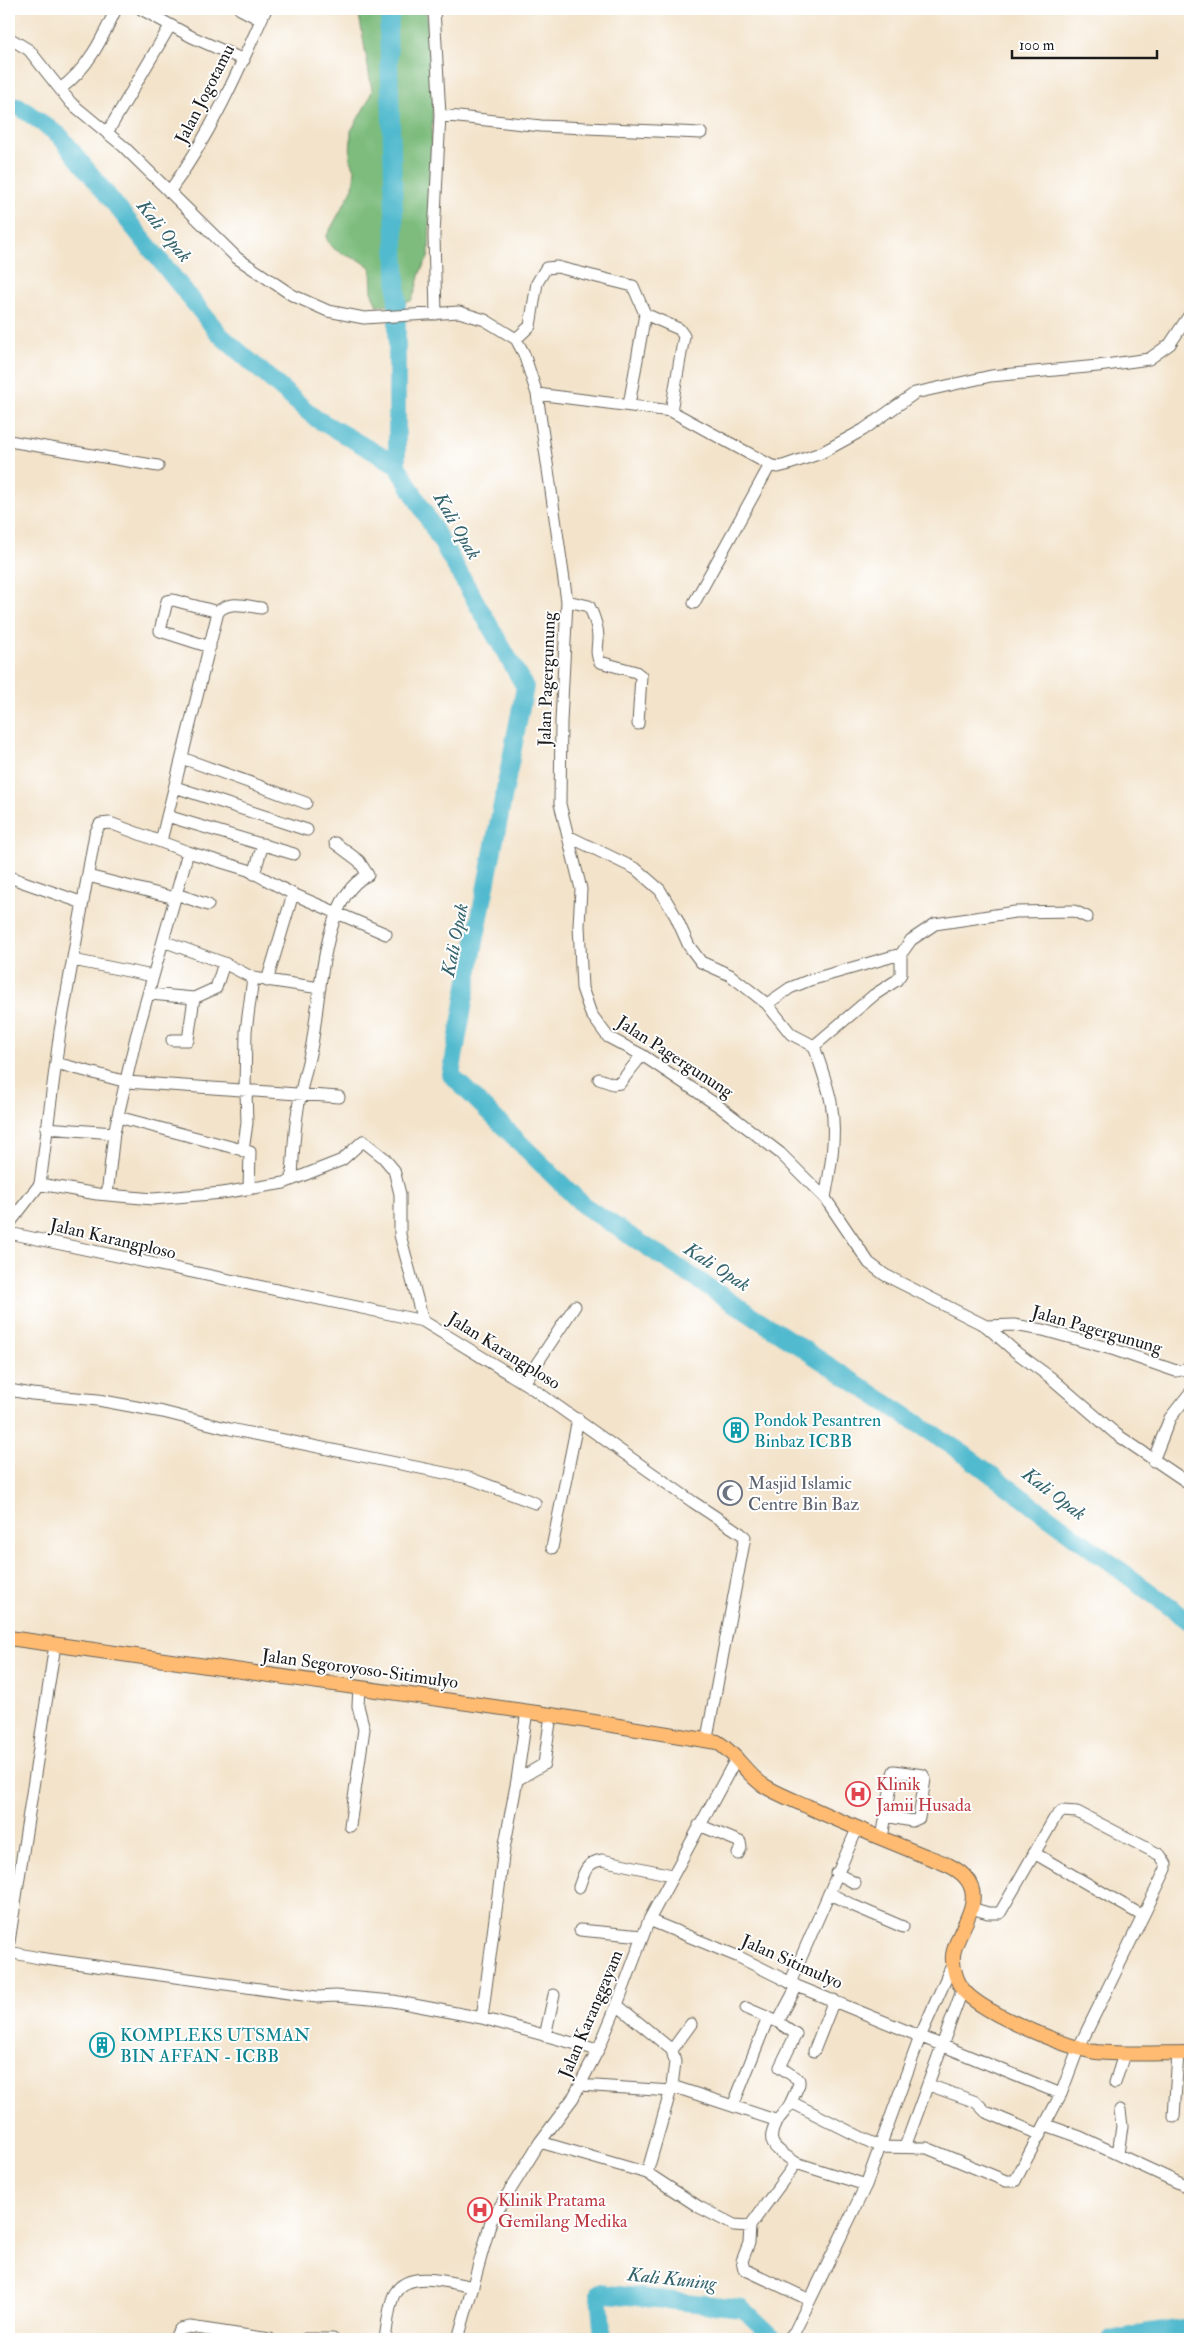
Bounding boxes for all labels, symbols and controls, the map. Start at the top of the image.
scale bar [1012,28,1156,60]
text: 100 m [1019,36,1055,55]
street label: Jalan Jogotamu [170,40,240,149]
water label: Kali Opak [131,194,197,267]
water label: Kali Opak [428,487,486,564]
street label: Jalan Pagergunung [533,610,561,748]
water label: Kali Opak [436,901,474,980]
street label: Jalan Pagergunung [611,1010,739,1104]
street label: Jalan Karangploso [47,1213,179,1265]
water label: Kali Opak [679,1236,755,1297]
street label: Jalan Pagergunung [1028,1300,1166,1360]
street label: Jalan Karangploso [442,1307,565,1395]
place label: Pondok Pesantren Binbaz ICBB [754,1409,881,1453]
building icon: Pondok Pesantren Binbaz ICBB [723,1417,749,1443]
water label: Kali Opak [1016,1462,1091,1526]
place label: Masjid Islamic Centre Bin Baz [748,1472,859,1516]
mosque icon: Masjid Islamic Centre Bin Baz [717,1480,743,1506]
street label: Jalan Segoroyoso-Sitimulyo [259,1644,460,1694]
place label: Klinik Jamii Husada [875,1773,972,1817]
hospital icon: Klinik Jamii Husada [845,1781,871,1807]
street label: Jalan Sitimulyo [737,1929,847,1995]
street label: Jalan Karanggayam [553,1946,628,2082]
place label: KOMPLEKS UTSMAN BIN AFFAN - ICBB [120,2024,310,2068]
building icon: KOMPLEKS UTSMAN BIN AFFAN - ICBB [89,2032,115,2058]
place label: Klinik Pratama Gemilang Medika [498,2189,628,2233]
hospital icon: Klinik Pratama Gemilang Medika [467,2197,493,2223]
water label: Kali Kuning [625,2262,718,2296]

